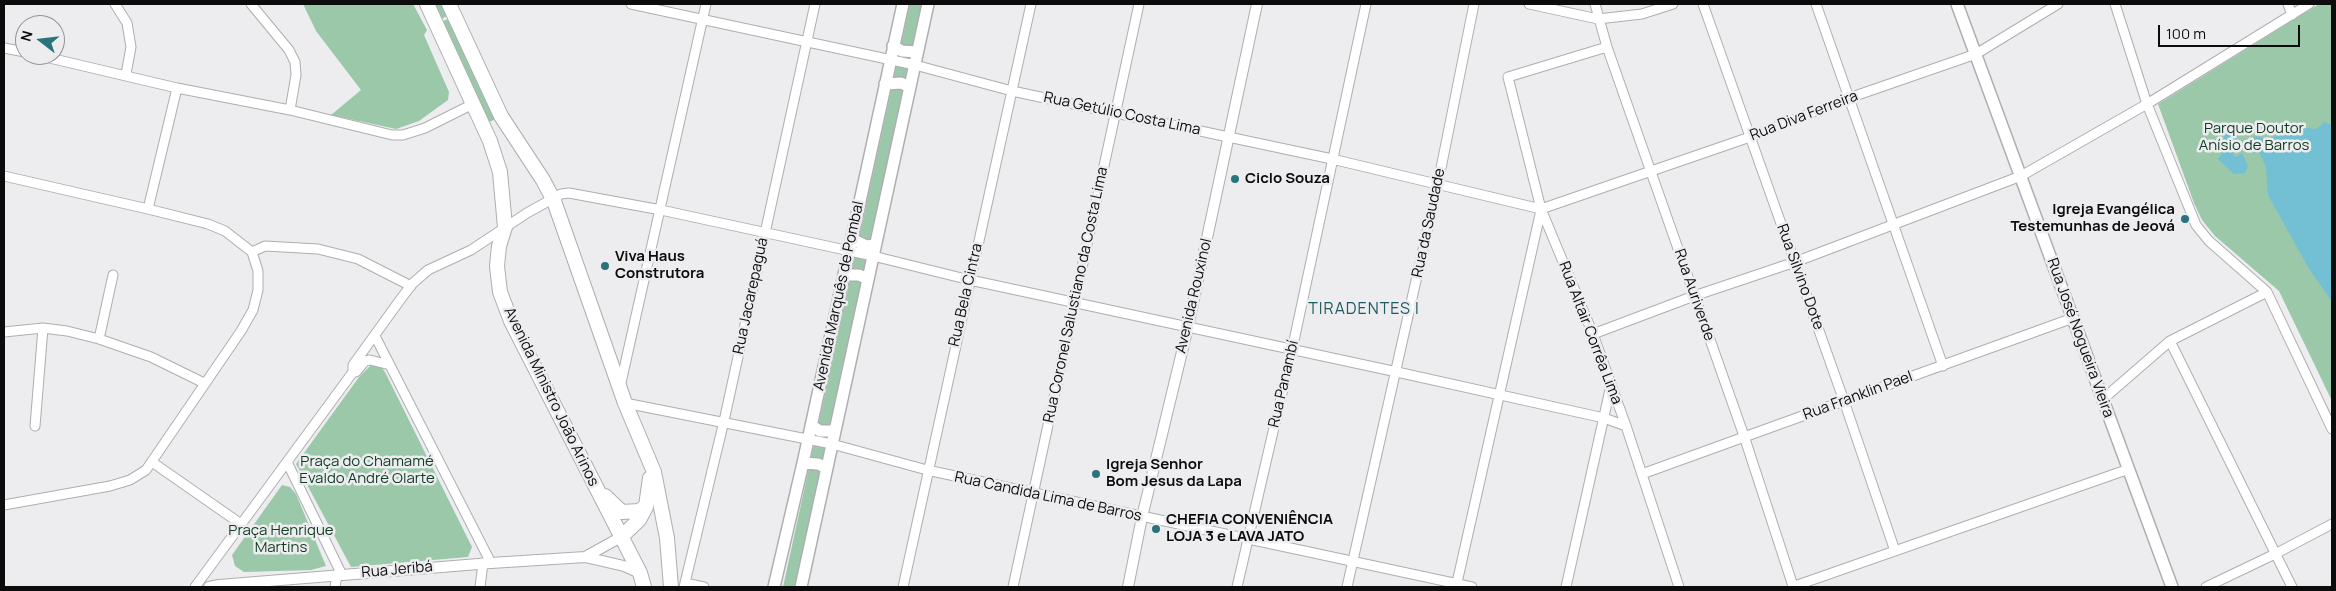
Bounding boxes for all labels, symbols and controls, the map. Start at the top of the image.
north arrow [15,15,65,65]
scale bar [2161,15,2304,47]
text: 100 m [2166,23,2206,44]
text: N [16,29,37,43]
street label: Rua Diva Ferreira [1747,87,1861,145]
street label: Rua Getúlio Costa Lima [1042,89,1202,139]
park label: Parque Doutor Anísio de Barros [2199,120,2309,155]
street label: Rua Coronel Salustiano da Costa Lima [1040,165,1112,425]
street label: Rua da Saudade [1409,167,1449,279]
place label: Ciclo Souza [1245,170,1330,188]
marker: Ciclo Souza [1229,173,1241,185]
street label: Avenida Marquês de Pombal [810,200,868,392]
place label: Igreja Evangélica Testemunhas de Jeová [2010,201,2175,236]
marker: Igreja Evangélica Testemunhas de Jeová [2179,213,2191,225]
street label: Rua Silvino Dote [1773,222,1827,332]
street label: Rua Jacarepaguá [730,236,772,356]
street label: Avenida Rouxinol [1172,237,1216,355]
street label: Rua Bela Cintra [945,242,987,348]
street label: Rua Auriverde [1670,247,1718,343]
place label: Viva Haus Construtora [615,248,705,283]
street label: Rua José Nogueira Vieira [2043,256,2117,420]
street label: Rua Altair Corrêa Lima [1554,259,1626,407]
marker: Viva Haus Construtora [599,260,611,272]
district label: TIRADENTES I [1307,300,1421,320]
street label: Avenida Ministro João Arinos [500,305,602,489]
street label: Rua Panambí [1265,339,1303,429]
street label: Rua Franklin Pael [1801,368,1915,424]
park label: Praça do Chamamé Evaldo André Olarte [299,453,435,488]
place label: Igreja Senhor Bom Jesus da Lapa [1106,456,1242,491]
street label: Rua Candida Lima de Barros [953,468,1143,526]
marker: Igreja Senhor Bom Jesus da Lapa [1090,468,1102,480]
place label: CHEFIA CONVENIÊNCIA LOJA 3 e LAVA JATO [1166,511,1333,546]
park label: Praça Henrique Martins [228,522,334,557]
marker: CHEFIA CONVENIÊNCIA LOJA 3 e LAVA JATO [1150,523,1162,535]
street label: Rua Jeribá [361,558,433,582]

